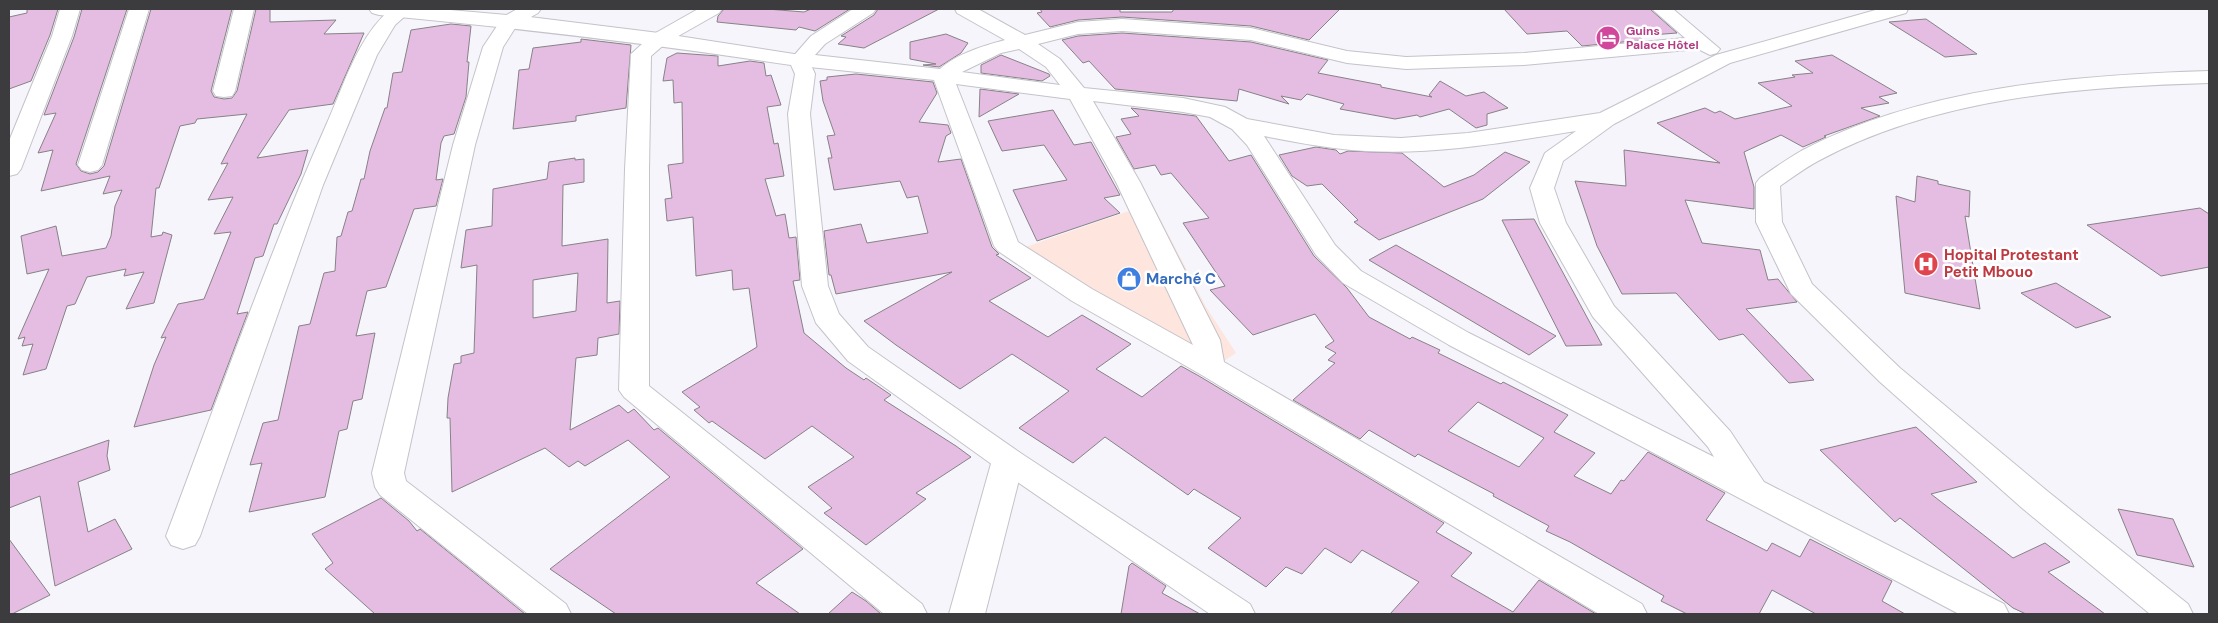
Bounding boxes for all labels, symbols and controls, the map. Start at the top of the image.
place label: Guins Palace Hôtel [1626,23,1699,53]
hotel icon: Guins Palace Hôtel [1595,25,1621,51]
place label: Hopital Protestant Petit Mbouo [1944,245,2079,282]
hospital icon: Hopital Protestant Petit Mbouo [1913,251,1939,277]
shop icon: Marché C [1116,266,1142,292]
place label: Marché C [1146,269,1216,289]

